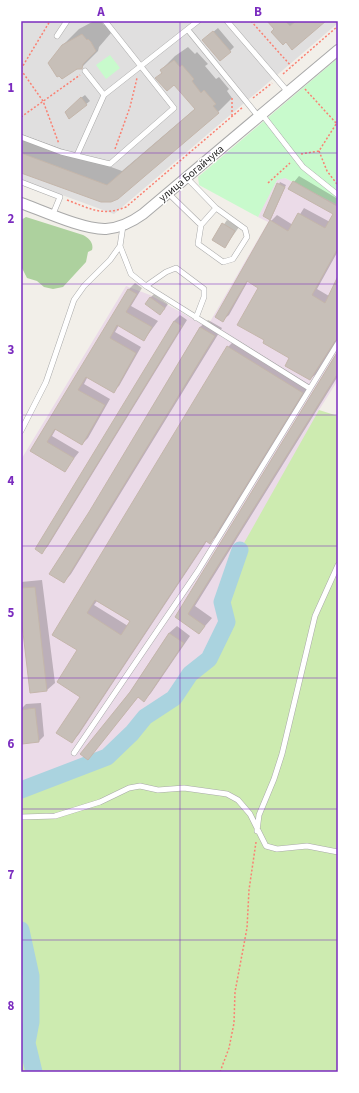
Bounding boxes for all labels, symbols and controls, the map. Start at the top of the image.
text: A [96,3,105,21]
text: B [254,3,262,21]
text: 1 [8,79,15,97]
street label: улица Богайчука [155,142,227,205]
text: 2 [8,210,15,228]
text: 3 [8,341,15,359]
text: 4 [8,472,15,490]
text: 5 [8,604,15,622]
text: 6 [8,735,15,753]
text: 7 [8,866,15,884]
text: 8 [8,997,15,1015]

